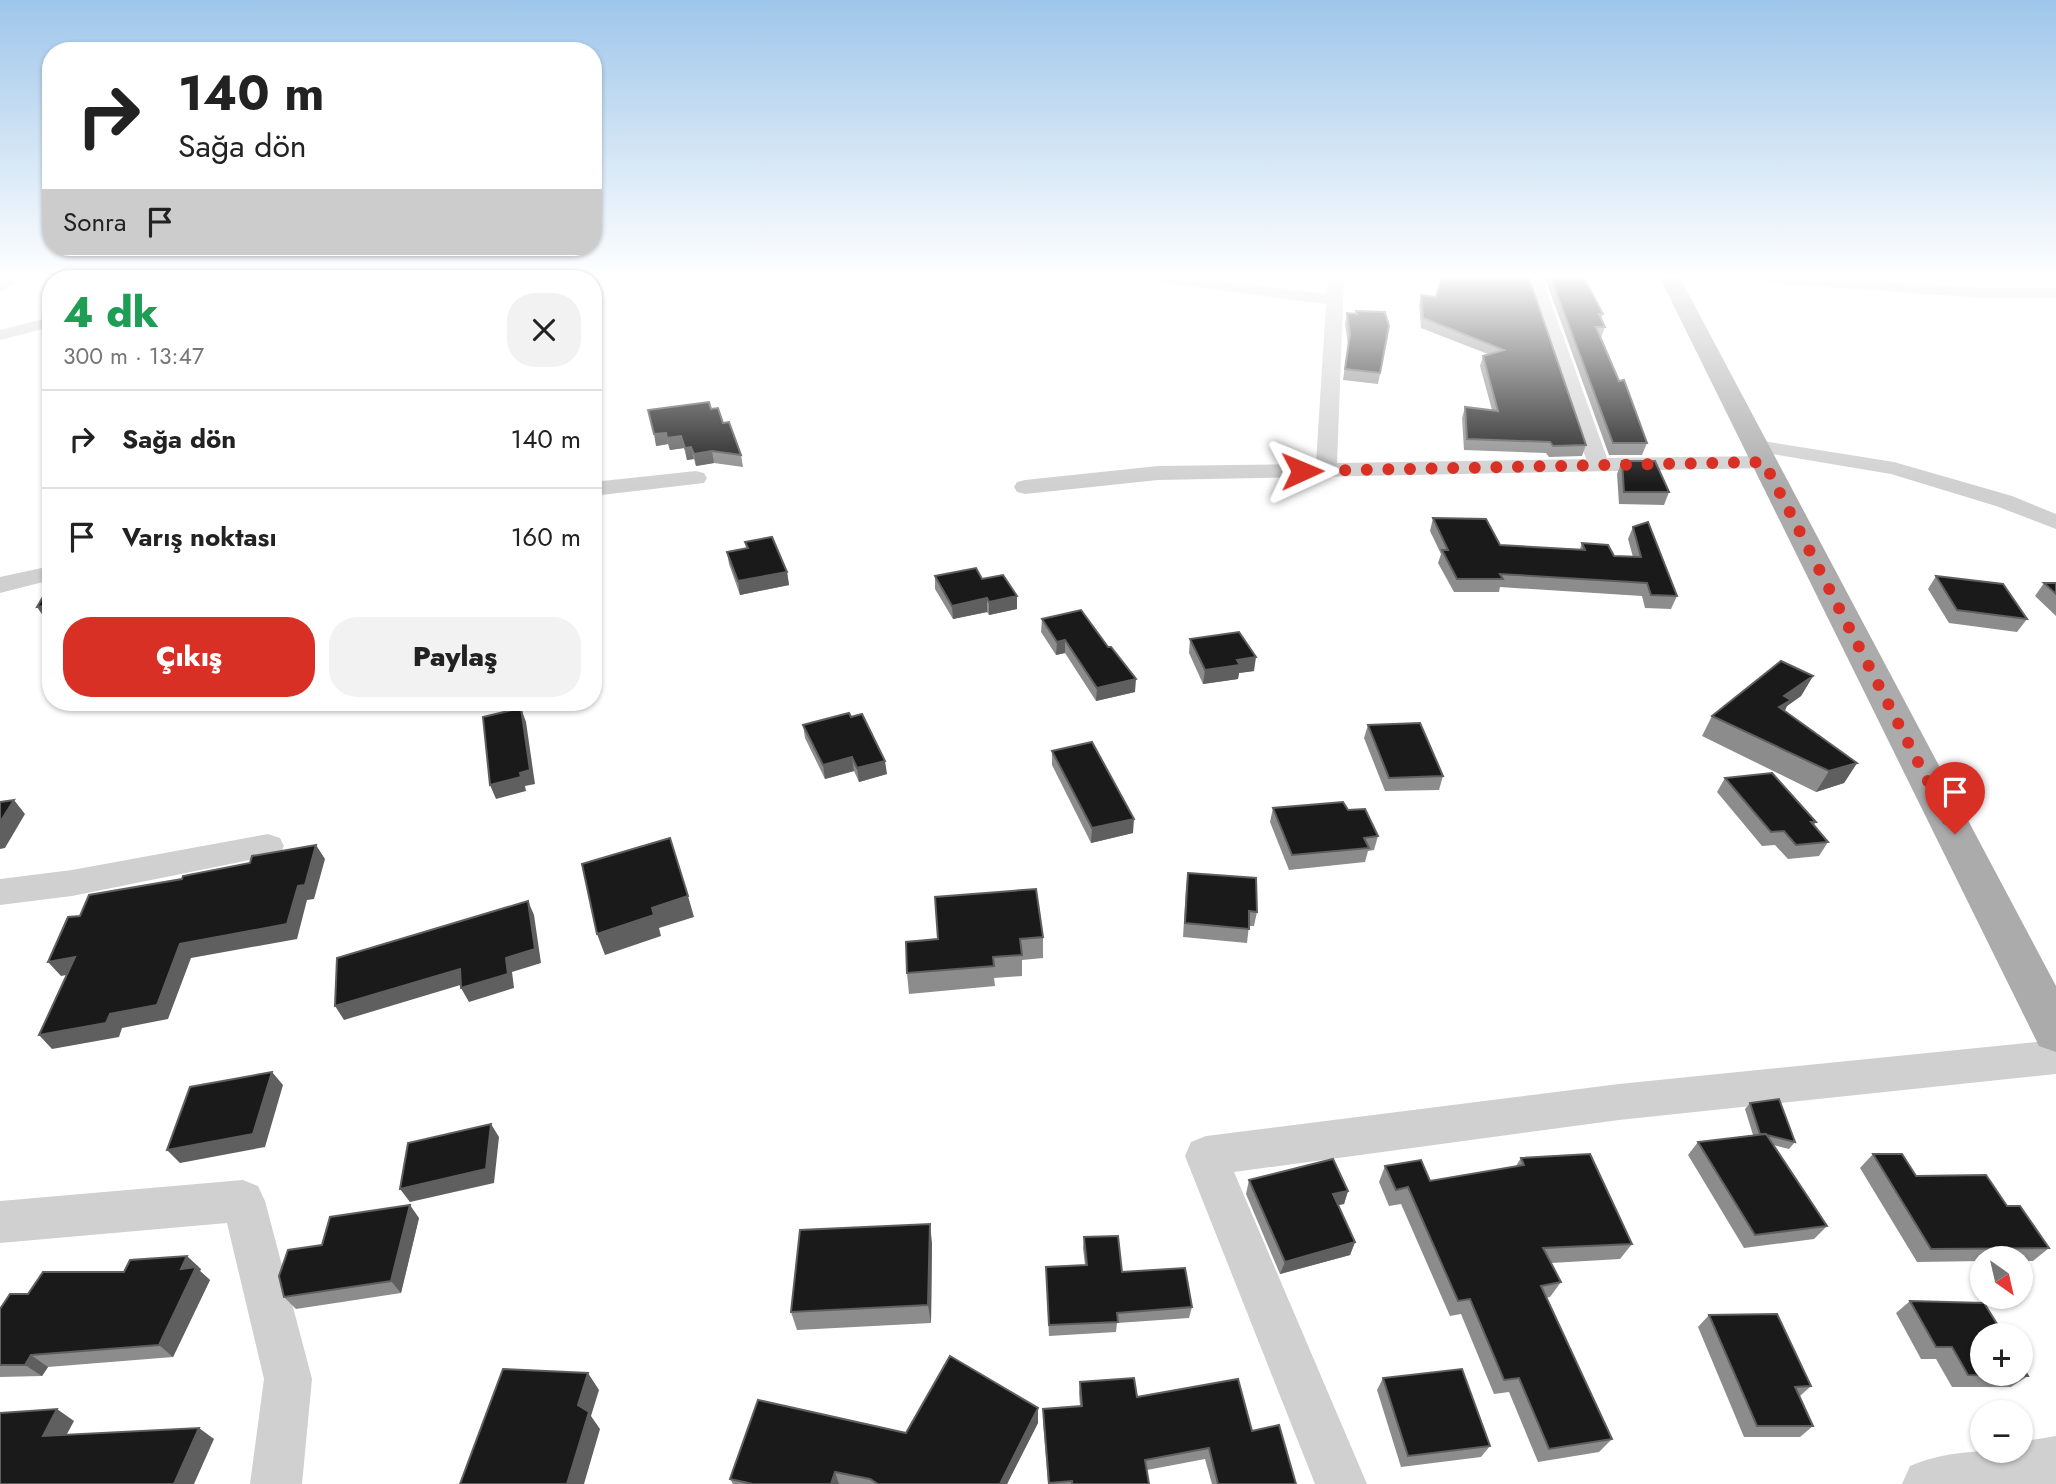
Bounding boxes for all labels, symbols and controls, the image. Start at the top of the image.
text: 140 m [178,58,324,128]
icon: right [63,70,154,161]
text: Sağa dön [178,123,307,169]
text: Sonra [63,203,127,241]
icon: arrive [141,203,179,241]
text: 4 dk [63,282,159,343]
button: close [507,293,581,367]
text: 300 m · 13:47 [63,339,204,373]
icon: right [63,420,101,458]
text: Sağa dön [122,420,236,458]
text: 140 m [510,420,581,458]
position arrow [1265,434,1339,508]
icon: arrive [63,518,101,556]
text: Varış noktası [122,518,277,556]
text: 160 m [511,518,581,556]
button: Çıkış [63,617,315,697]
button: Paylaş [329,617,581,697]
pin [1925,762,1985,834]
icon: arrive [1936,773,1974,811]
north arrow [1970,1246,2034,1309]
map controls [1970,1246,2033,1463]
button: + [1970,1323,2033,1386]
button: − [1970,1400,2033,1463]

